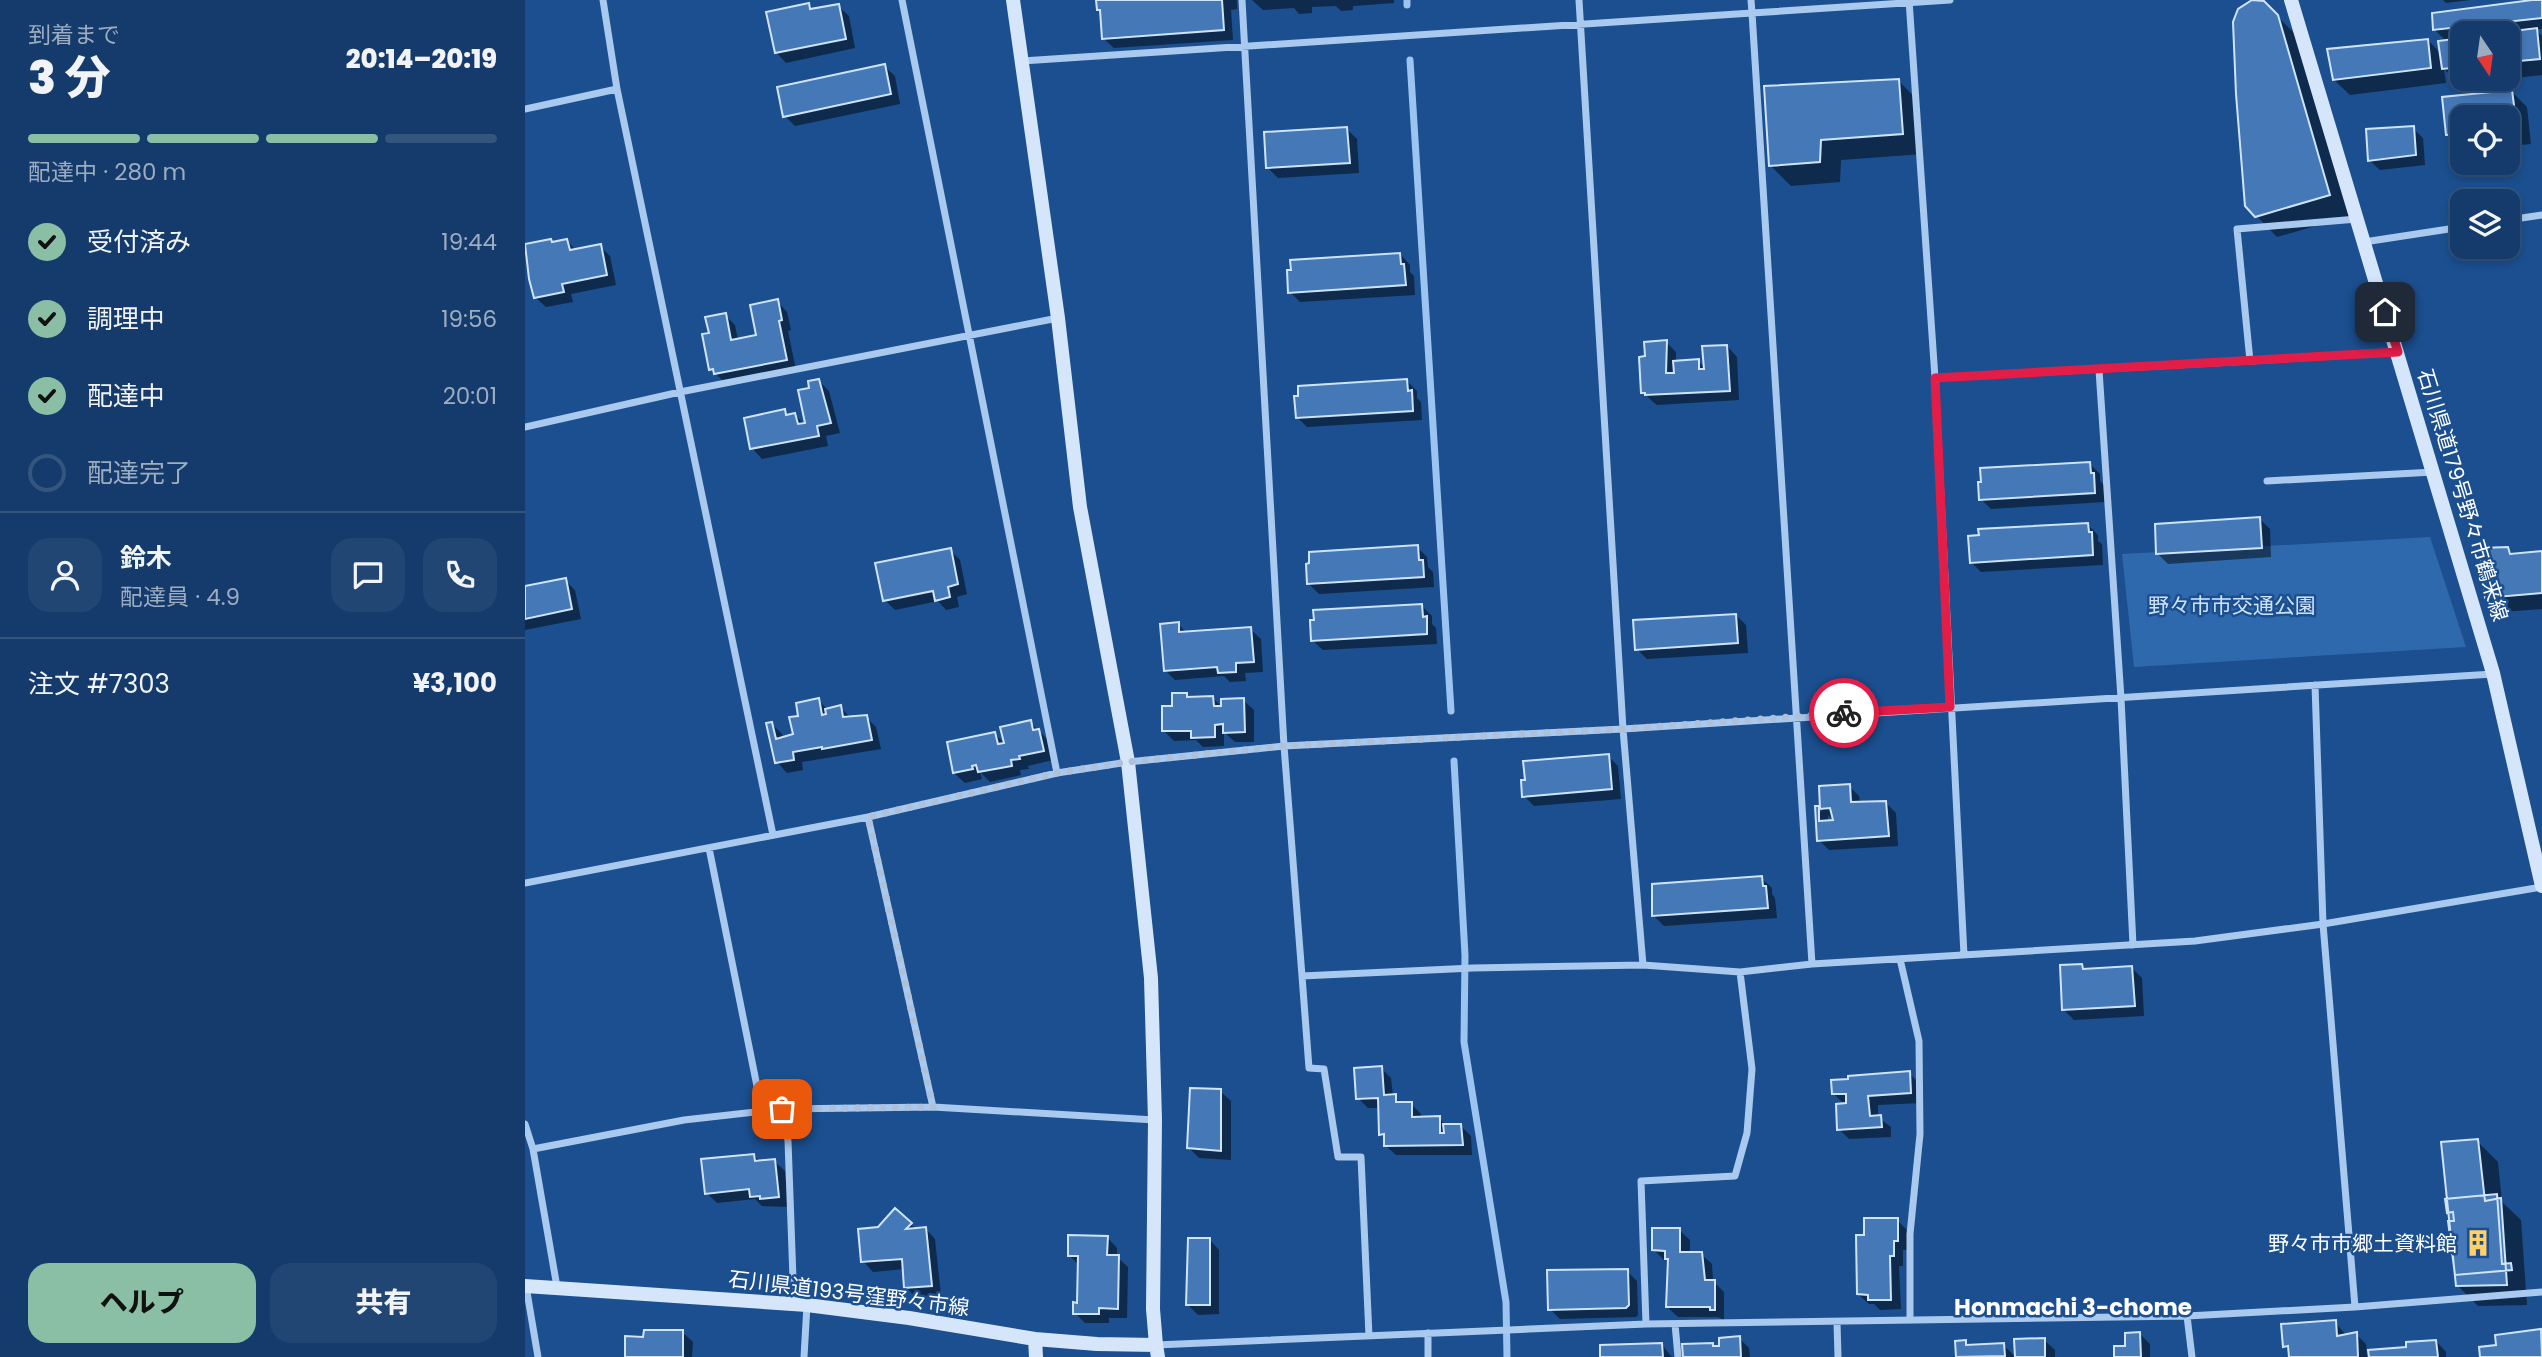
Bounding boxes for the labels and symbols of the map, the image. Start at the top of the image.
north arrow [2450,21,2520,91]
pin [2355,282,2415,342]
street label: 石川県道179号野々市鶴来線 [2411,365,2515,625]
park label: 野々市市交通公園 [2148,591,2316,620]
courier [1809,678,1879,748]
pin [752,1079,812,1139]
building icon: 野々市市郷土資料館 [2463,1228,2493,1258]
place label: 野々市市郷土資料館 [2268,1229,2457,1258]
street label: 石川県道193号窪野々市線 [727,1264,971,1322]
district label: Honmachi 3-chome [1954,1291,2192,1323]

